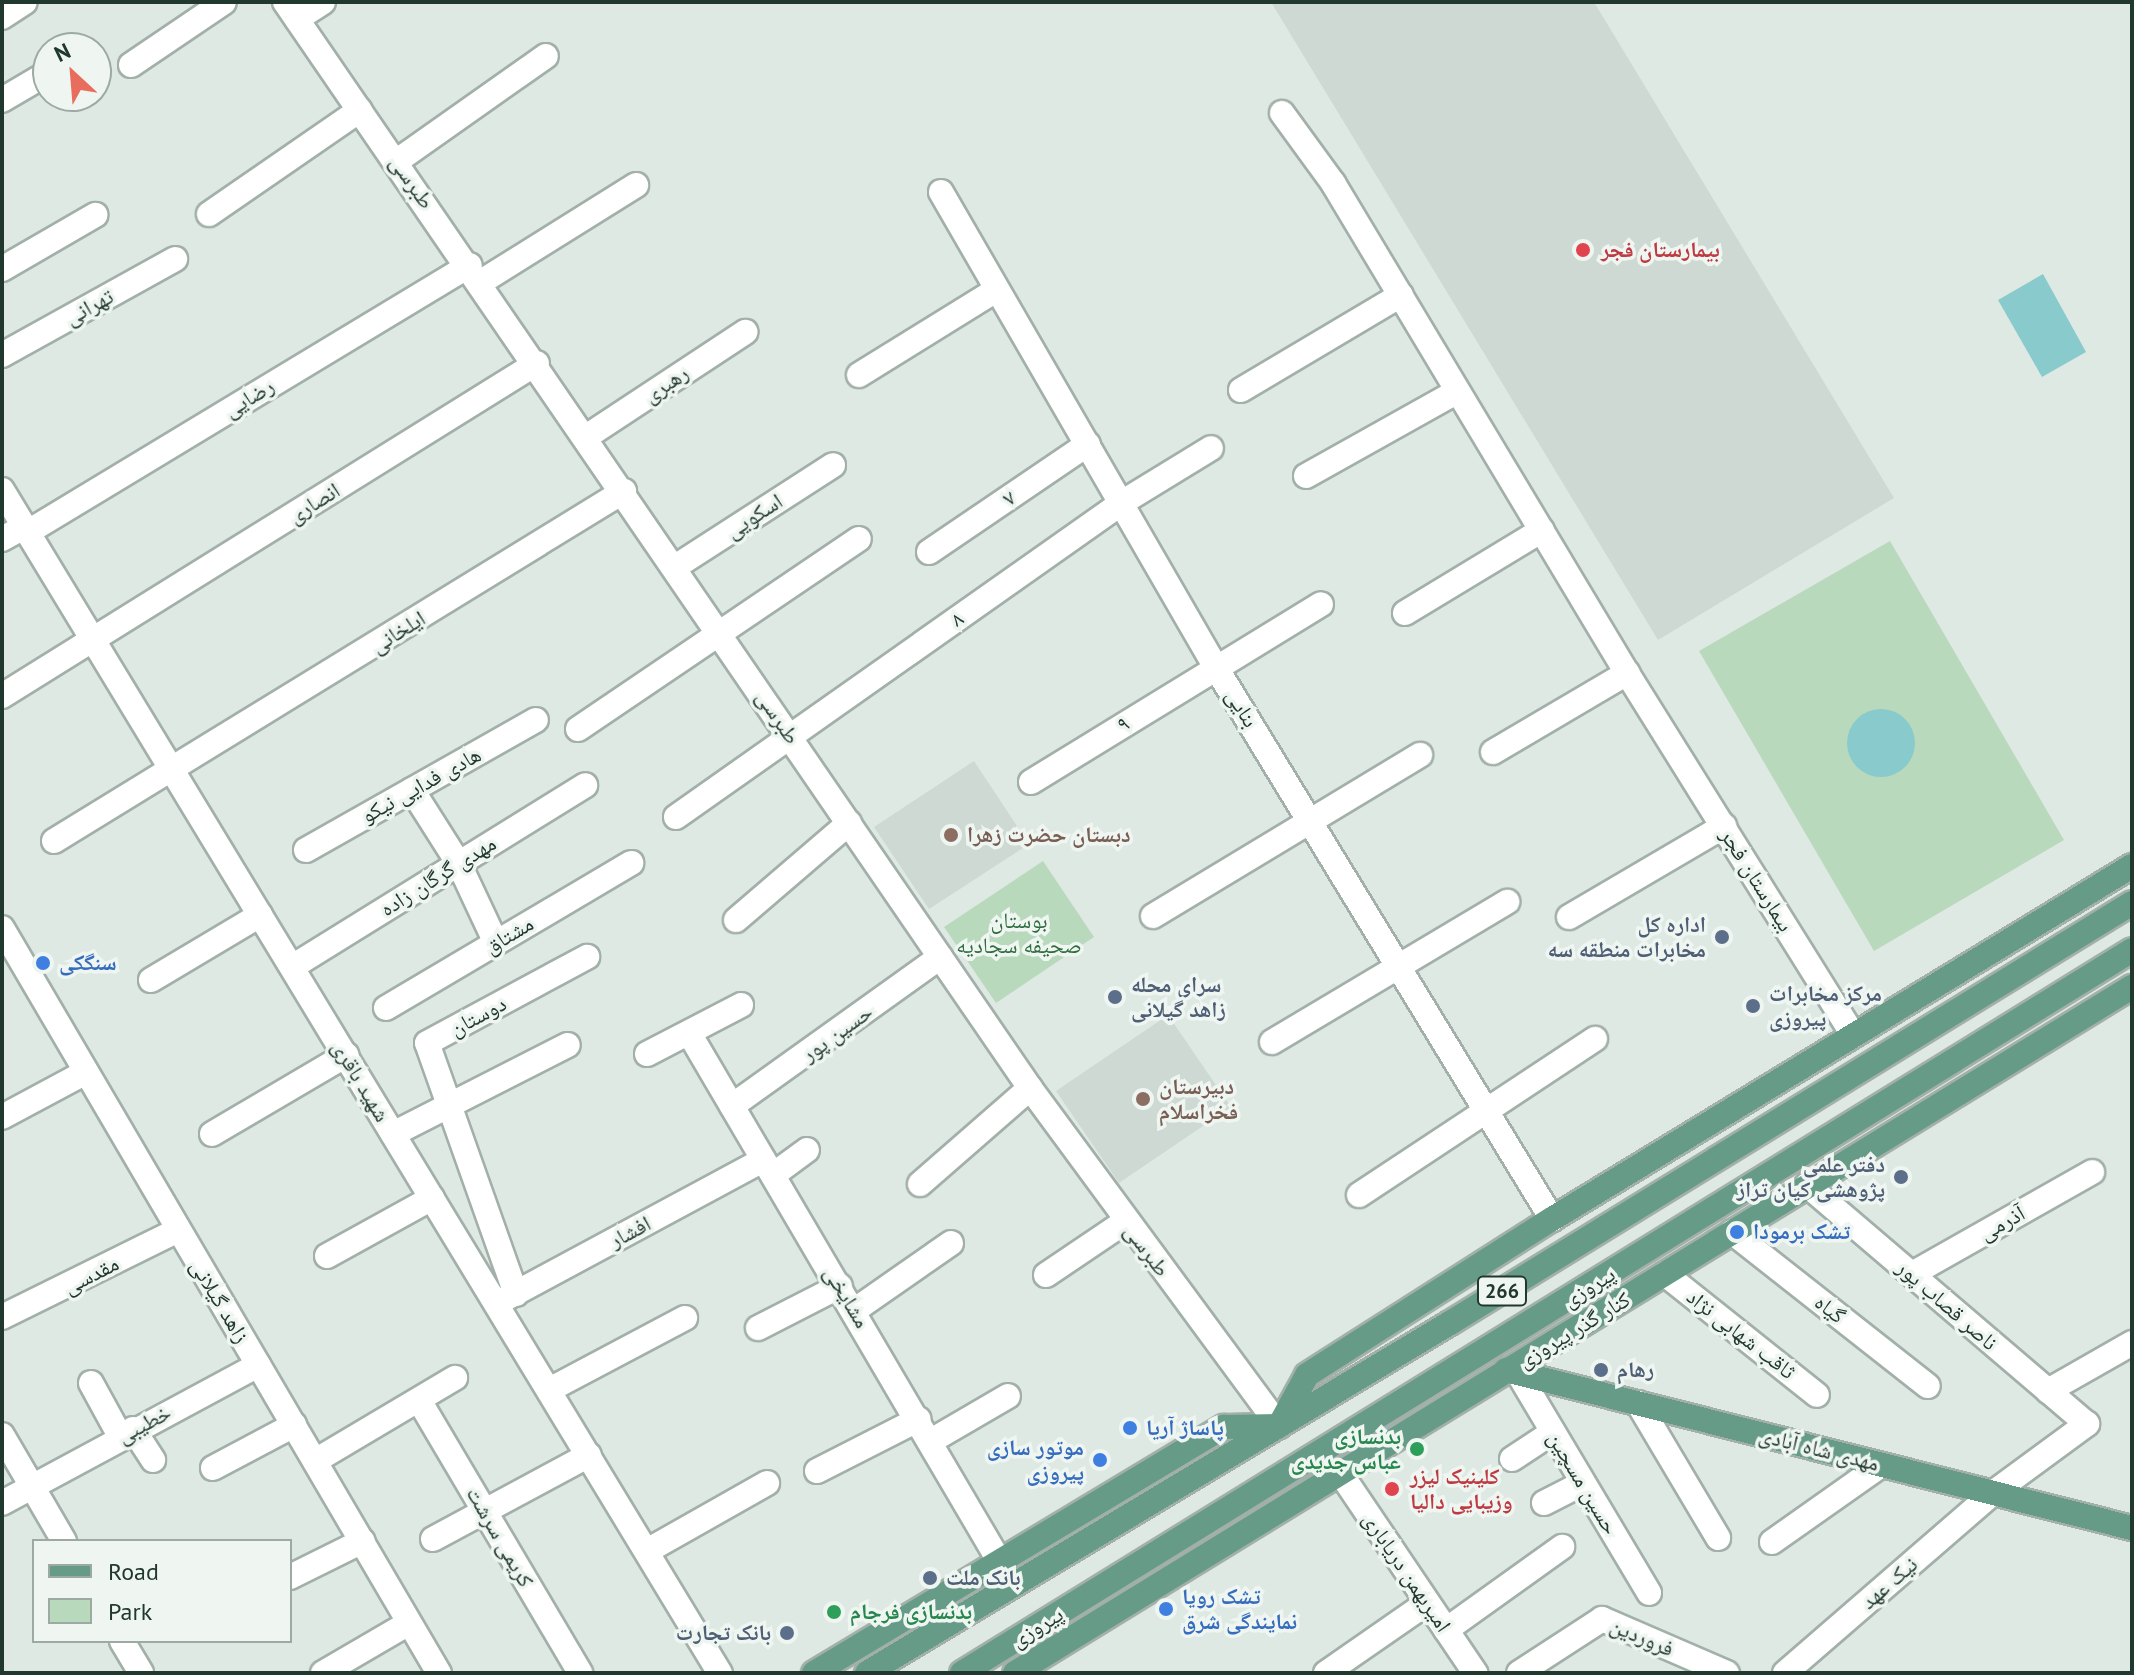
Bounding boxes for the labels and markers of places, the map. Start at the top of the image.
place label: بیمارستان فجر [1601,237,1720,263]
marker: بیمارستان فجر [1572,239,1594,261]
place label: دبستان حضرت زهرا [967,822,1131,848]
marker: دبستان حضرت زهرا [942,826,960,844]
place label: اداره کل مخابرات منطقه سه [1548,911,1706,962]
marker: اداره کل مخابرات منطقه سه [1713,928,1731,946]
place label: سنگکی [59,950,117,976]
marker: سنگکی [34,954,52,972]
place label: سرای محله زاهد گیلانی [1131,971,1226,1022]
place label: مرکز مخابرات پیروزی [1769,980,1882,1032]
marker: سرای محله زاهد گیلانی [1106,988,1124,1006]
marker: مرکز مخابرات پیروزی [1744,997,1762,1015]
place label: دبیرستان فخراسلام [1159,1073,1238,1124]
marker: دبیرستان فخراسلام [1134,1090,1152,1108]
place label: دفتر علمی پژوهشی کیان تراز [1737,1151,1885,1202]
marker: دفتر علمی پژوهشی کیان تراز [1892,1168,1910,1186]
place label: تشک برمودا [1753,1219,1850,1245]
marker: تشک برمودا [1728,1223,1746,1241]
place label: رهام [1617,1357,1654,1383]
marker: رهام [1592,1361,1610,1379]
place label: پاساژ آریا [1146,1415,1224,1441]
marker: پاساژ آریا [1121,1419,1139,1437]
place label: بدنسازی عباس جدیدی [1291,1423,1401,1474]
place label: موتور سازی پیروزی [987,1434,1084,1486]
marker: بدنسازی عباس جدیدی [1408,1440,1426,1458]
marker: موتور سازی پیروزی [1091,1451,1109,1469]
place label: کلینیک لیزر وزیبایی دالیا [1410,1463,1513,1514]
marker: کلینیک لیزر وزیبایی دالیا [1381,1478,1403,1500]
place label: بانک ملت [946,1565,1021,1591]
marker: بانک ملت [921,1569,939,1587]
place label: تشک رویا نمایندگی شرق [1182,1583,1297,1634]
place label: بدنسازی فرجام [850,1599,972,1625]
marker: تشک رویا نمایندگی شرق [1157,1600,1175,1618]
marker: بدنسازی فرجام [825,1603,843,1621]
place label: بانک تجارت [676,1620,771,1646]
marker: بانک تجارت [778,1624,796,1642]

